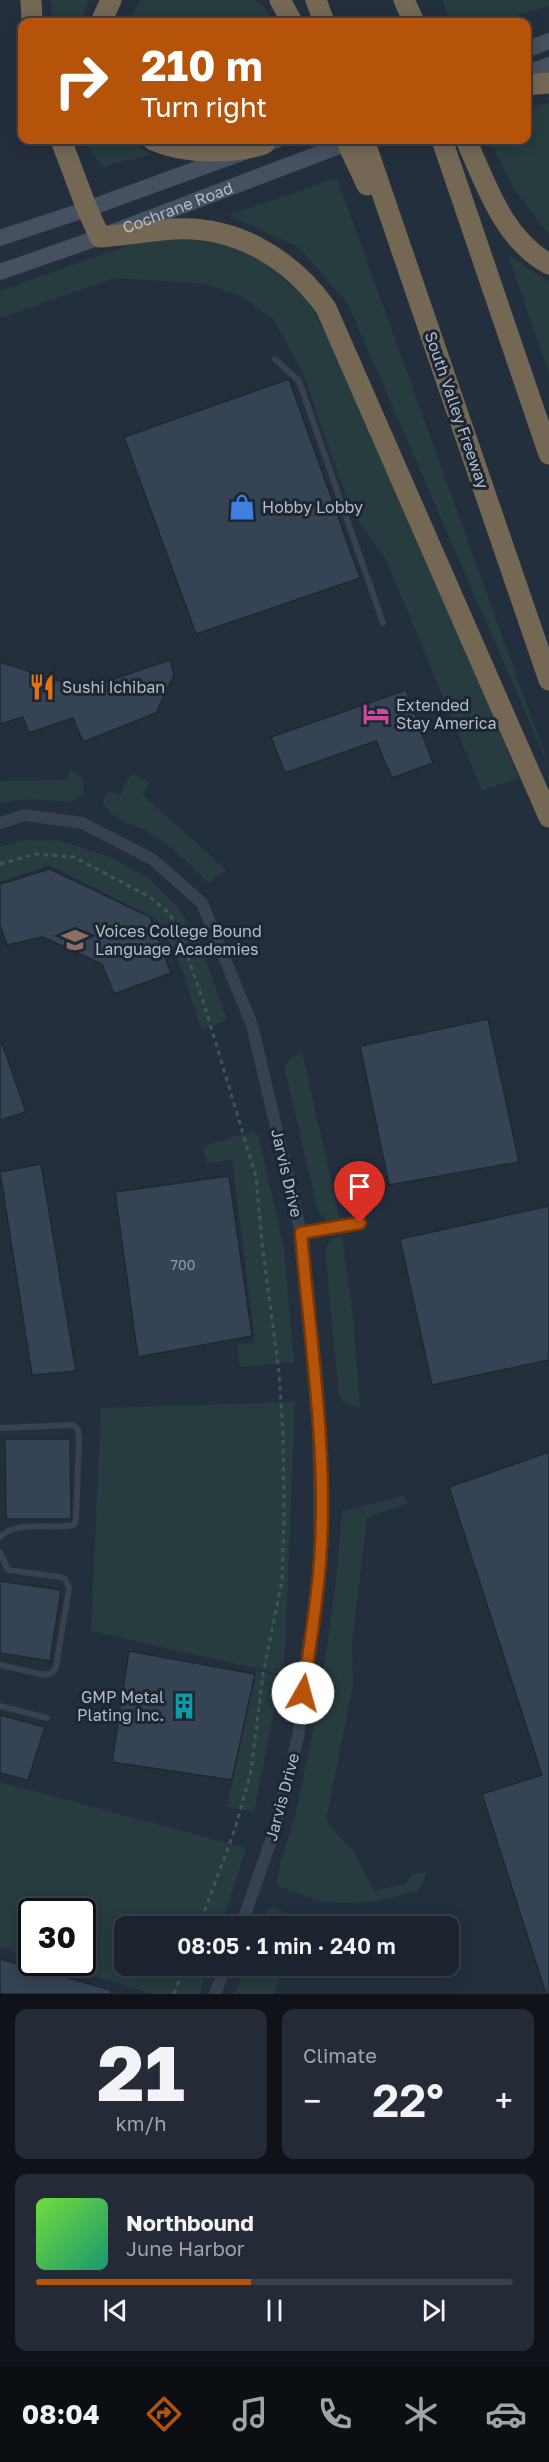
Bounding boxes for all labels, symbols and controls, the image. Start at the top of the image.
text: 210 m [141,40,263,90]
icon: right [42,42,120,120]
text: Turn right [141,91,267,123]
street label: Cochrane Road [120,177,236,238]
street label: South Valley Freeway [421,329,493,491]
shop icon: Hobby Lobby [227,492,257,522]
place label: Hobby Lobby [262,497,363,517]
restaurant icon: Sushi Ichiban [27,672,57,702]
place label: Sushi Ichiban [62,677,165,697]
place label: Extended Stay America [396,695,496,733]
hotel icon: Extended Stay America [361,699,391,729]
place label: Voices College Bound Language Academies [95,921,262,959]
school or university icon: Voices College Bound Language Academies [60,925,90,955]
street label: Jarvis Drive [267,1127,307,1219]
pin [334,1161,385,1223]
icon: arrive [343,1170,376,1203]
house number: 700 [171,1256,195,1273]
position arrow [271,1661,335,1725]
place label: GMP Metal Plating Inc. [77,1687,164,1725]
building icon: GMP Metal Plating Inc. [169,1691,199,1721]
street label: Jarvis Drive [261,1751,303,1843]
speed limit sign: 30 [18,1898,96,1976]
text: 08:05 · 1 min · 240 m [177,1932,396,1959]
text: 21 [97,2025,185,2118]
text: Climate [303,2043,377,2067]
text: 22° [372,2073,444,2127]
text: − [303,2081,321,2120]
text: + [495,2081,513,2120]
text: km/h [116,2111,166,2135]
text: Northbound [126,2209,254,2236]
text: June Harbor [126,2236,245,2260]
icon: previous [99,2294,132,2327]
icon: pause [258,2294,291,2327]
icon: next [417,2294,450,2327]
icon: directions [143,2393,185,2435]
icon: music [229,2393,271,2435]
icon: phone [314,2393,356,2435]
icon: climate [400,2393,442,2435]
icon: car [485,2393,527,2435]
text: 08:04 [22,2398,100,2430]

